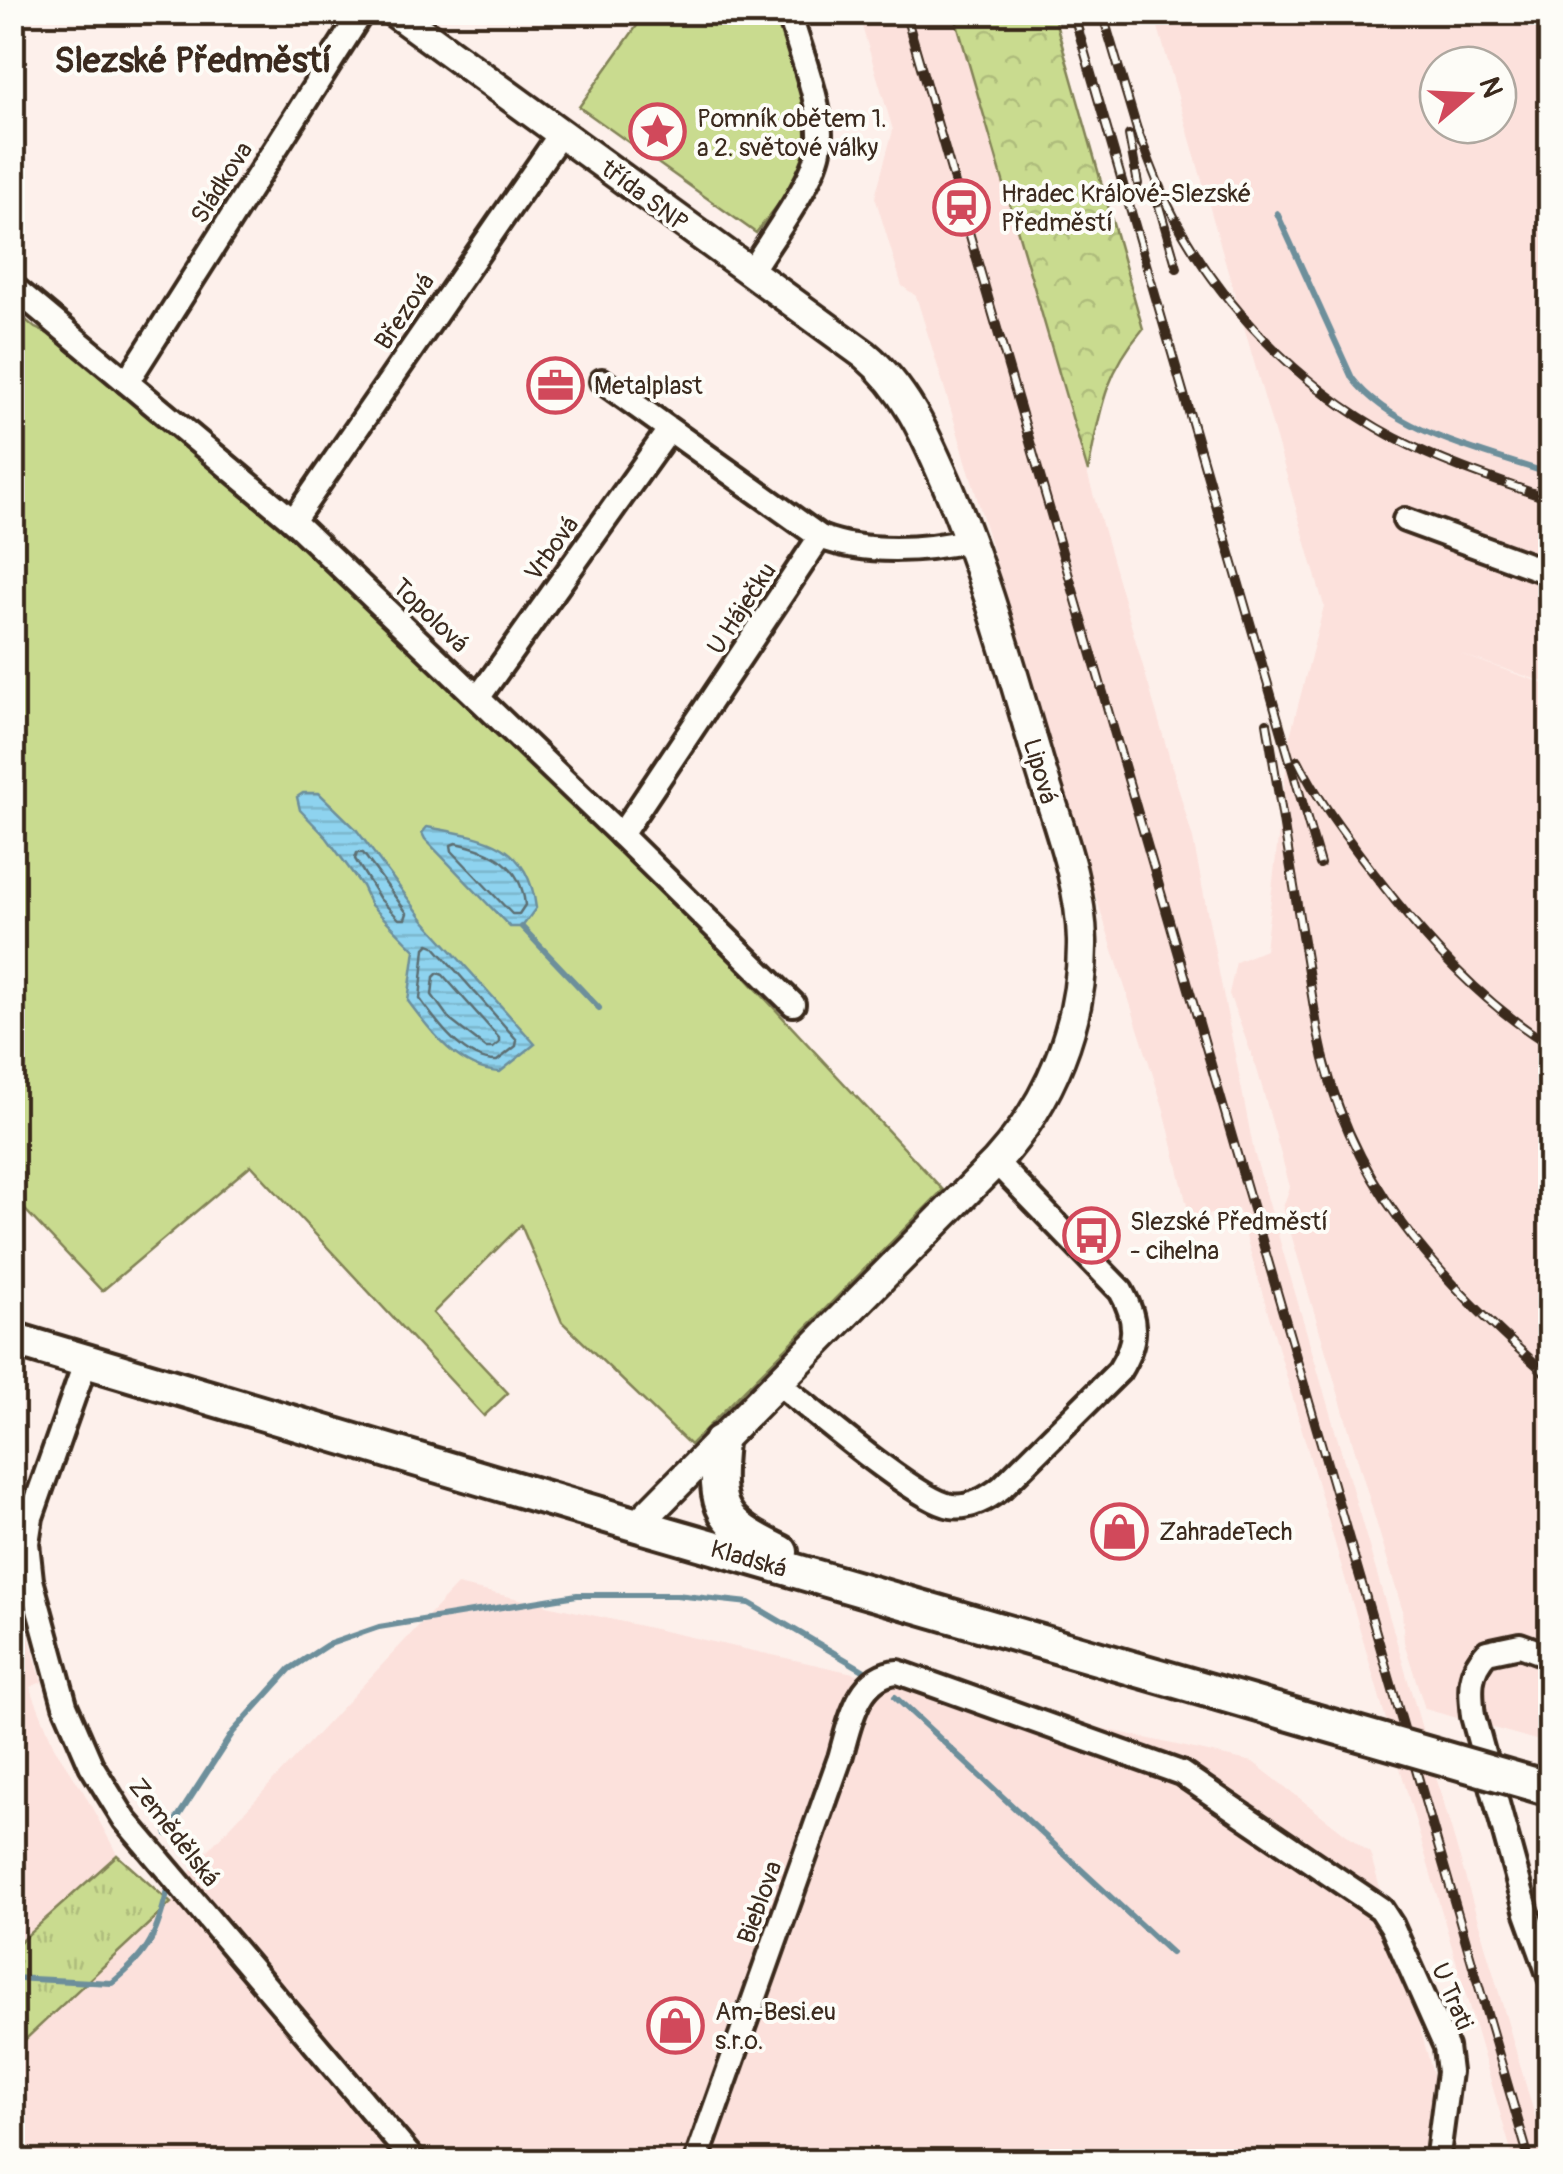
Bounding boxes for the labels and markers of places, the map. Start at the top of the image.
place icon: Pomník obětem 1. a 2. světové války [628,102,688,162]
place label: Pomník obětem 1. a 2. světové války [697,104,887,164]
station icon: Hradec Králové-Slezské Předměstí [932,177,992,237]
place label: Hradec Králové-Slezské Předměstí [1001,179,1251,239]
office icon: Metalplast [525,355,585,415]
place label: Metalplast [594,371,704,402]
bus stop icon: Slezské Předměstí - cihelna [1061,1205,1121,1265]
place label: Slezské Předměstí - cihelna [1130,1207,1328,1267]
shop icon: ZahradeTech [1090,1501,1150,1561]
place label: ZahradeTech [1159,1517,1292,1548]
shop icon: Am-Besi.eu s.r.o. [646,1995,706,2055]
place label: Am-Besi.eu s.r.o. [715,1997,836,2057]

